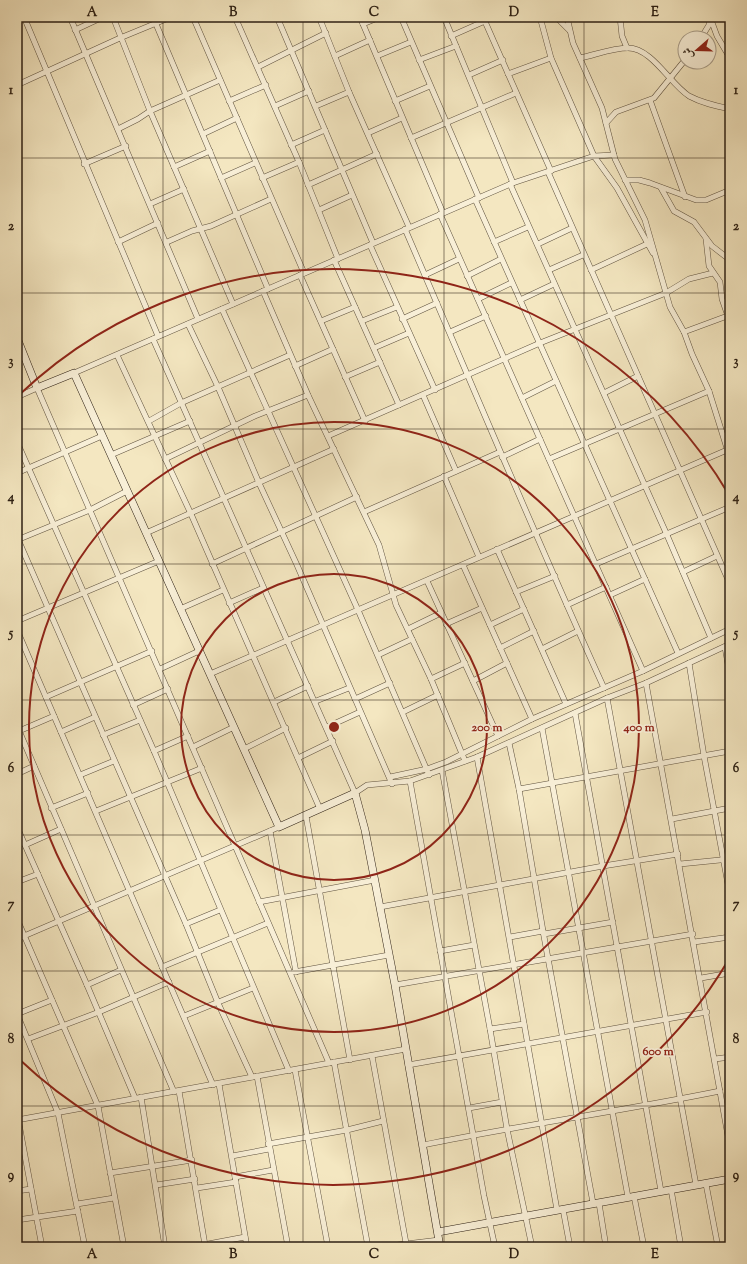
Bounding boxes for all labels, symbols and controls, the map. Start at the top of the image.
text: A [87,4,98,22]
text: B [229,4,238,22]
text: C [369,4,379,22]
text: D [509,4,519,22]
text: E [651,4,659,22]
north arrow [677,30,717,70]
text: ش [679,45,698,61]
text: 1 [9,82,14,100]
text: 1 [734,82,739,100]
text: 2 [8,218,15,236]
text: 2 [733,218,740,236]
text: 3 [8,353,14,371]
text: 3 [733,353,739,371]
text: 4 [7,489,15,507]
text: 4 [732,489,740,507]
text: 5 [8,625,14,643]
text: 5 [733,625,739,643]
text: 200 m [472,719,502,737]
text: 400 m [622,719,655,737]
centre of rings [327,720,341,734]
text: 6 [8,760,15,778]
text: 6 [733,760,740,778]
text: 7 [8,896,15,914]
text: 7 [733,896,740,914]
text: 8 [8,1031,15,1049]
text: 8 [733,1031,740,1049]
text: 600 m [642,1043,674,1061]
text: 9 [8,1167,15,1185]
text: 9 [733,1167,740,1185]
text: A [87,1246,98,1264]
text: B [229,1246,238,1264]
text: C [369,1246,379,1264]
text: D [509,1246,519,1264]
text: E [651,1246,659,1264]

